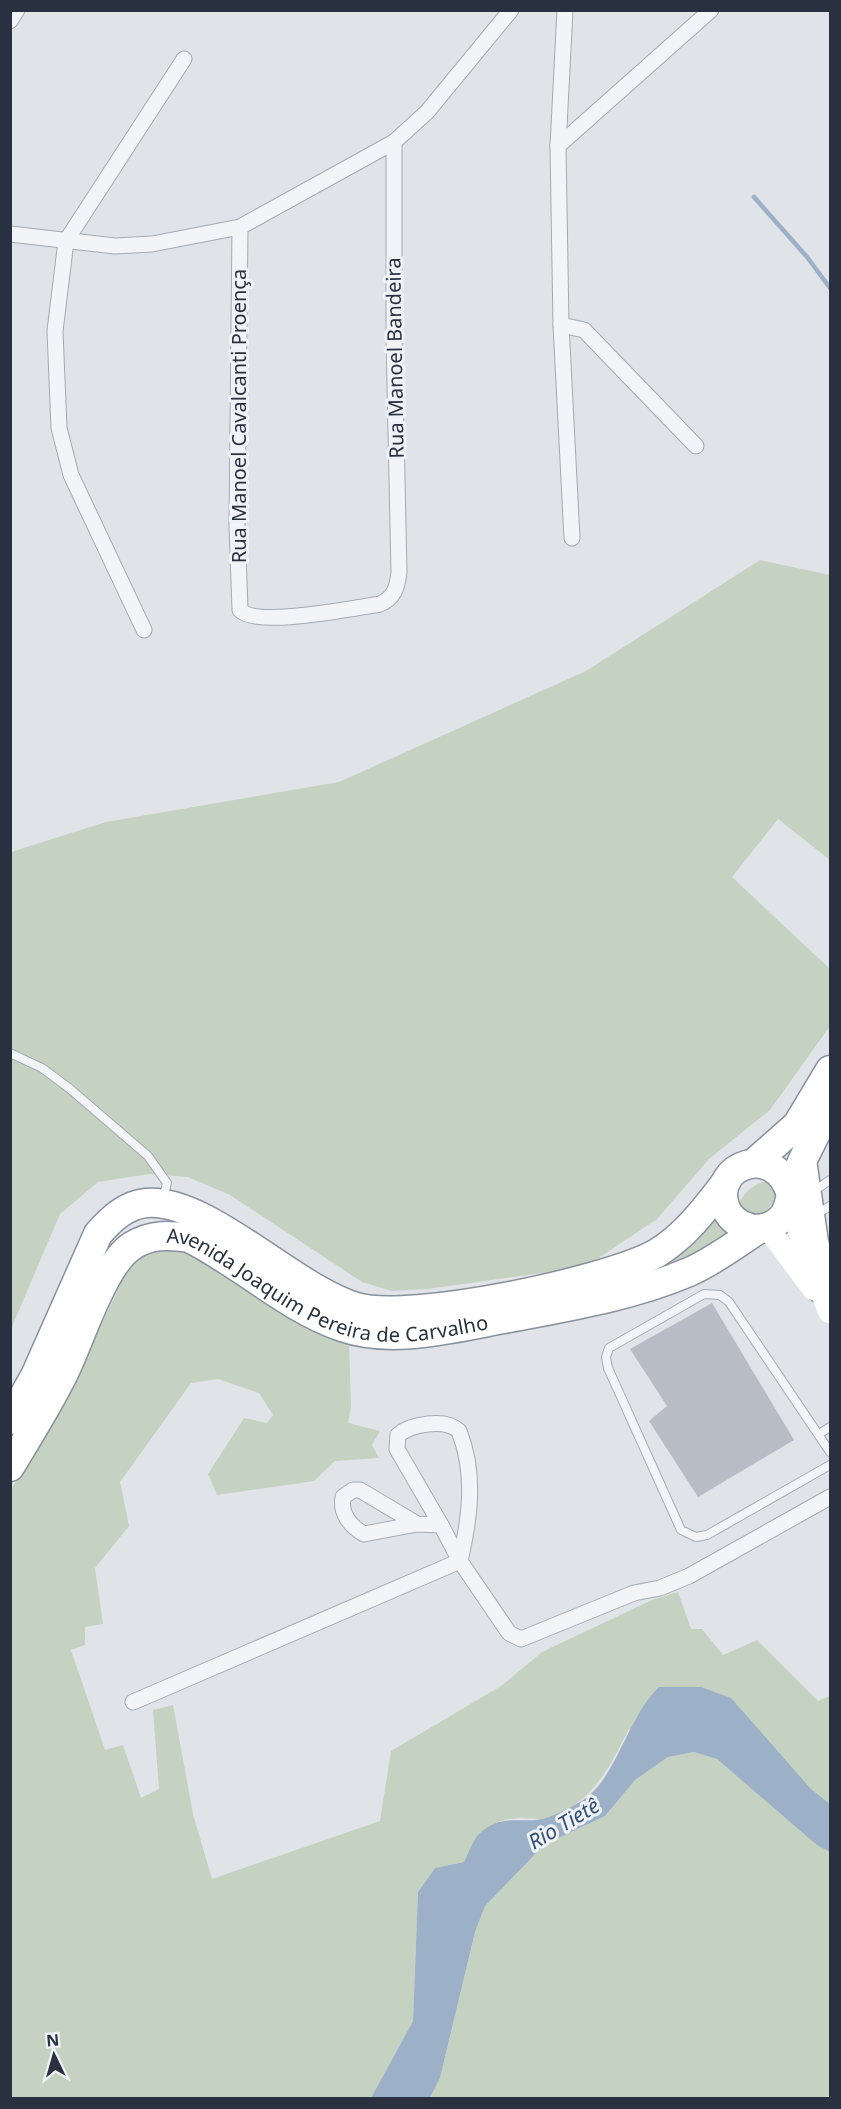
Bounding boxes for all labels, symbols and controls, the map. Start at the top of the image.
street label: Rua Manoel Bandeira [379,257,410,459]
street label: Rua Manoel Cavalcanti Proença [225,269,252,563]
street label: Avenida Joaquim Pereira de Carvalho [166,1222,490,1348]
water label: Rio Tietê [523,1791,604,1855]
north arrow [24,2025,84,2085]
text: N [45,2029,60,2052]

